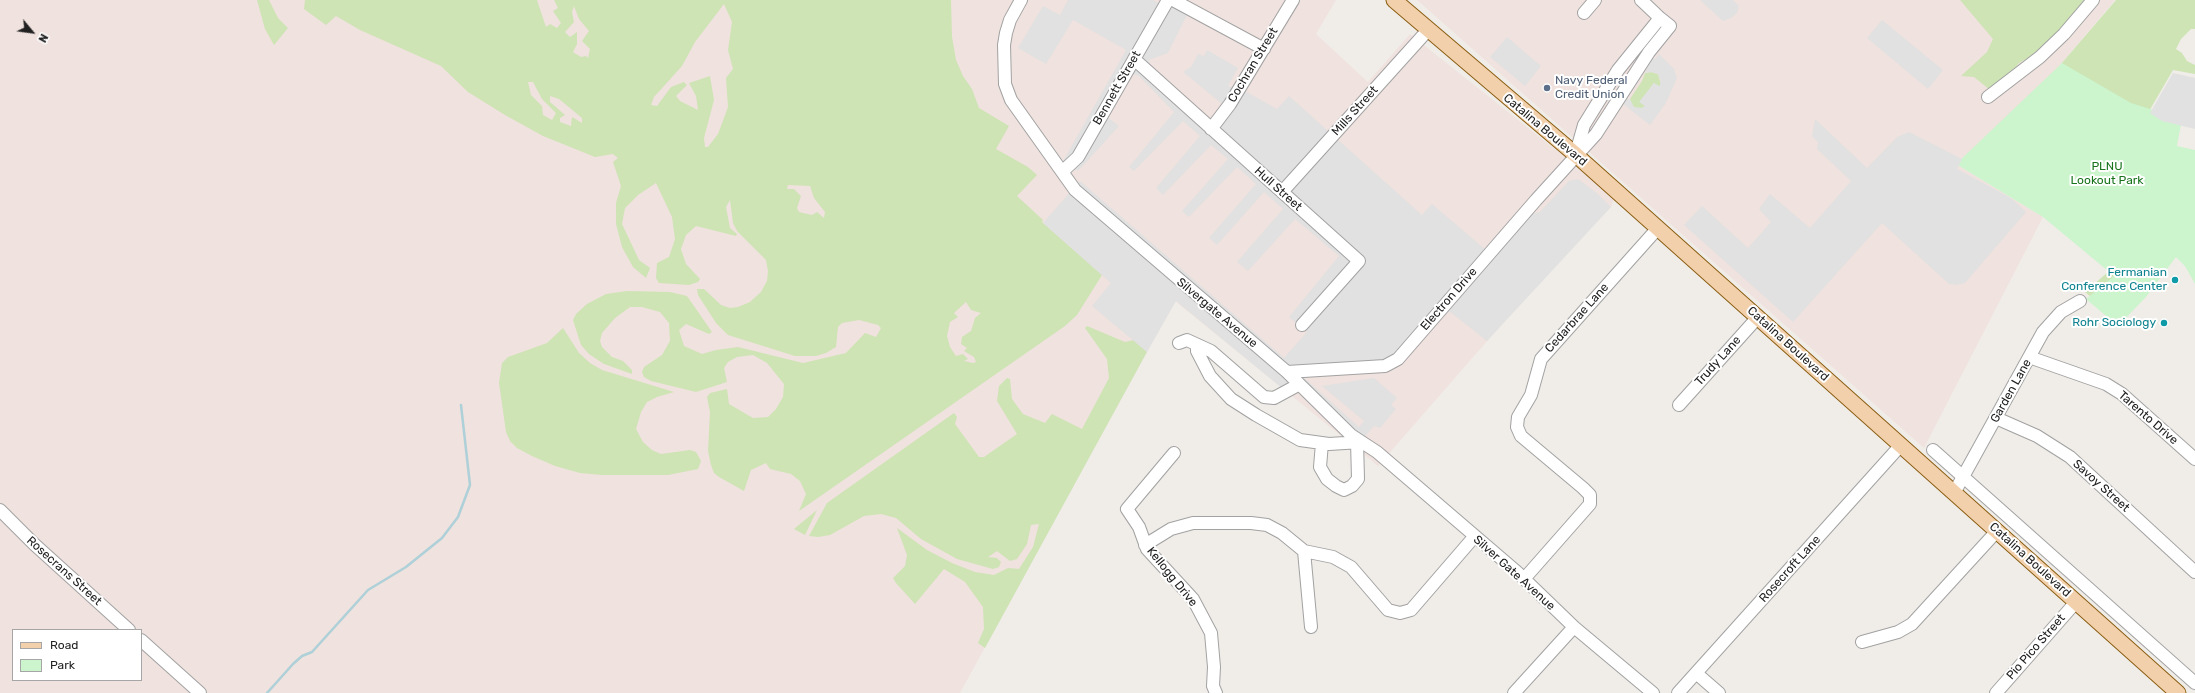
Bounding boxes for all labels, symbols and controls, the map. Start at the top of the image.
north arrow [12,12,52,52]
street label: Cochran Street [1225,25,1281,105]
text: N [35,31,51,45]
street label: Bennett Street [1090,48,1144,128]
place label: Navy Federal Credit Union [1555,74,1628,102]
street label: Mills Street [1329,83,1381,139]
marker: Navy Federal Credit Union [1542,83,1552,93]
street label: Catalina Boulevard [1500,91,1590,169]
park label: PLNU Lookout Park [2070,160,2144,188]
street label: Hull Street [1251,164,1305,214]
street label: Electron Drive [1418,265,1480,333]
place label: Fermanian Conference Center [2061,266,2167,294]
street label: Silvergate Avenue [1174,275,1260,351]
marker: Fermanian Conference Center [2170,275,2180,285]
street label: Cedarbrae Lane [1542,280,1612,356]
street label: Catalina Boulevard [1744,304,1832,384]
place label: Rohr Sociology [2072,316,2156,330]
marker: Rohr Sociology [2159,318,2169,328]
street label: Trudy Lane [1692,333,1744,389]
street label: Garden Lane [1988,357,2034,425]
street label: Tarento Drive [2115,388,2181,448]
street label: Savoy Street [2070,457,2132,515]
street label: Catalina Boulevard [1986,520,2074,600]
street label: Rosecrans Street [23,533,105,609]
street label: Silver Gate Avenue [1470,533,1558,613]
street label: Rosecroft Lane [1756,533,1824,605]
street label: Kellogg Drive [1144,544,1200,610]
street label: Pio Pico Street [2004,611,2068,683]
legend [12,629,142,681]
text: Road [50,638,78,652]
text: Park [50,658,75,672]

